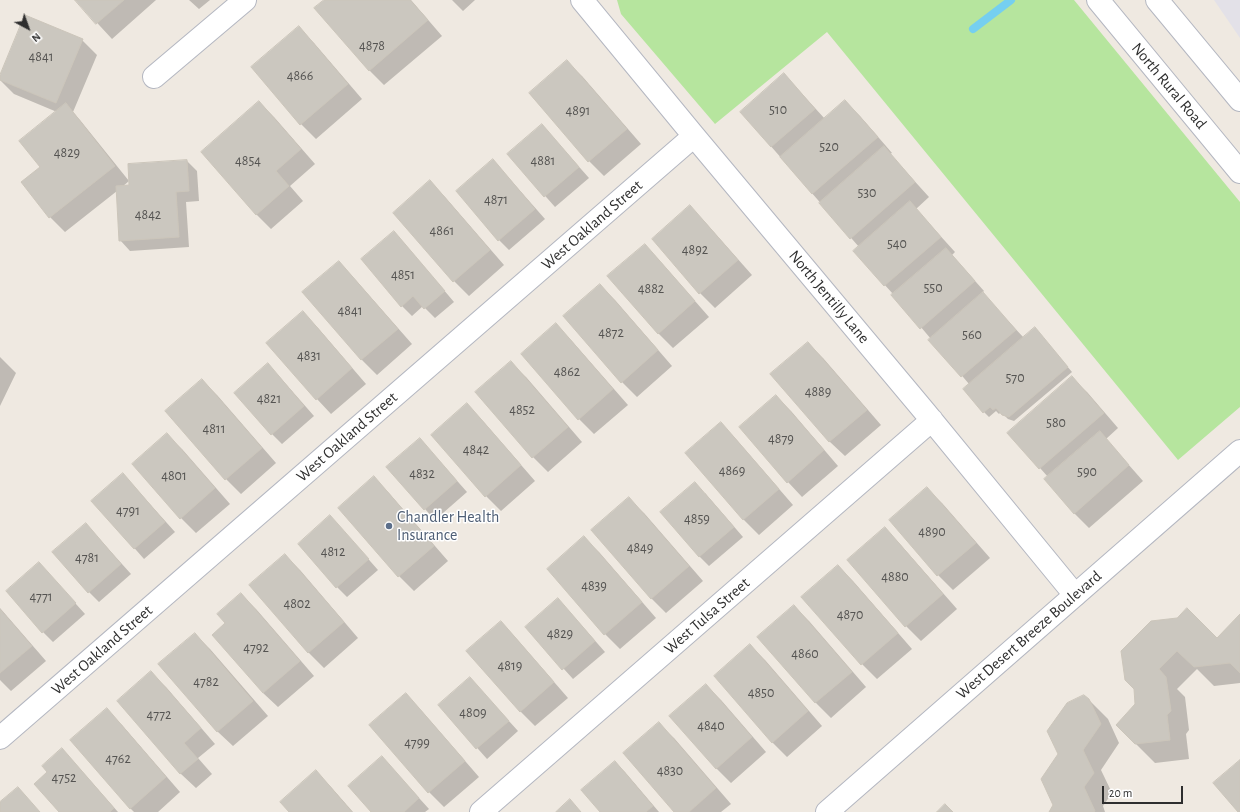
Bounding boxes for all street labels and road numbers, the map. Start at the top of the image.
street label: North Rural Road [1127,39,1211,133]
street label: West Oakland Street [538,176,646,274]
street label: North Jentilly Lane [784,247,874,347]
street label: West Oakland Street [293,388,401,486]
street label: West Desert Breeze Boulevard [952,567,1106,703]
street label: West Tulsa Street [660,574,754,658]
street label: West Oakland Street [48,601,156,699]

